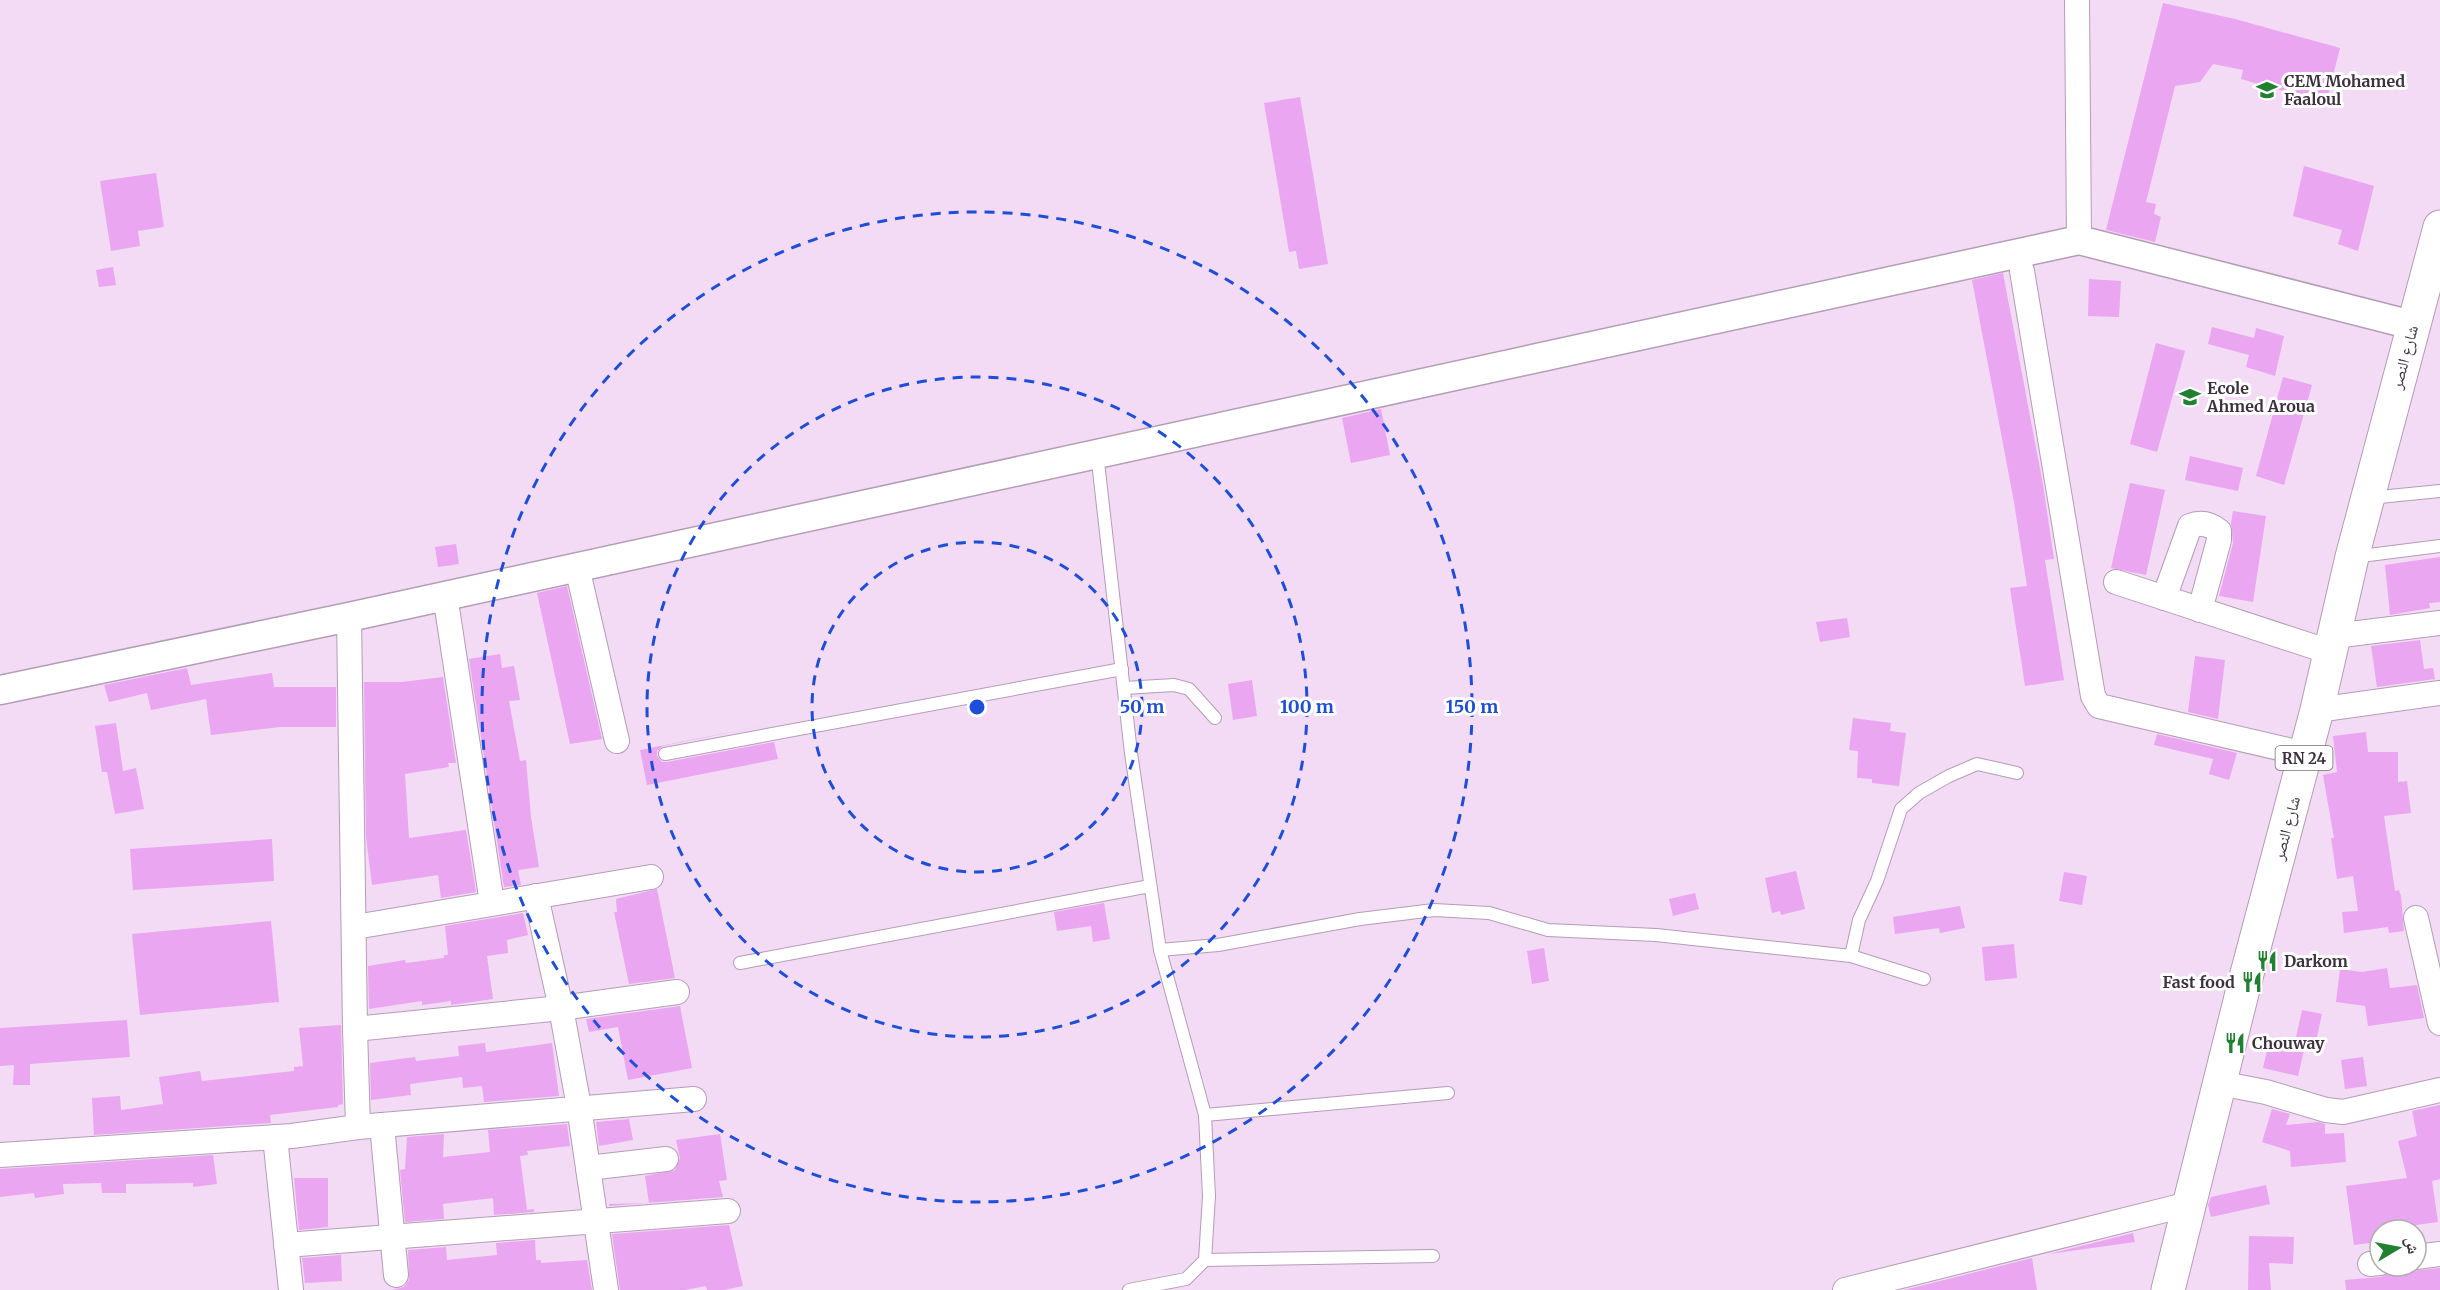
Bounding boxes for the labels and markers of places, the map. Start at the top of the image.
place label: CEM Mohamed Faaloul [2284,71,2405,109]
school or university icon: CEM Mohamed Faaloul [2255,78,2279,102]
place label: Ecole Ahmed Aroua [2206,378,2315,416]
school or university icon: Ecole Ahmed Aroua [2178,385,2202,409]
centre of rings [967,697,987,717]
restaurant icon: Darkom [2255,949,2279,973]
place label: Darkom [2284,951,2348,971]
restaurant icon: Fast food [2240,970,2264,994]
place label: Fast food [2162,972,2235,992]
restaurant icon: Chouway [2223,1031,2247,1055]
place label: Chouway [2252,1033,2325,1053]

